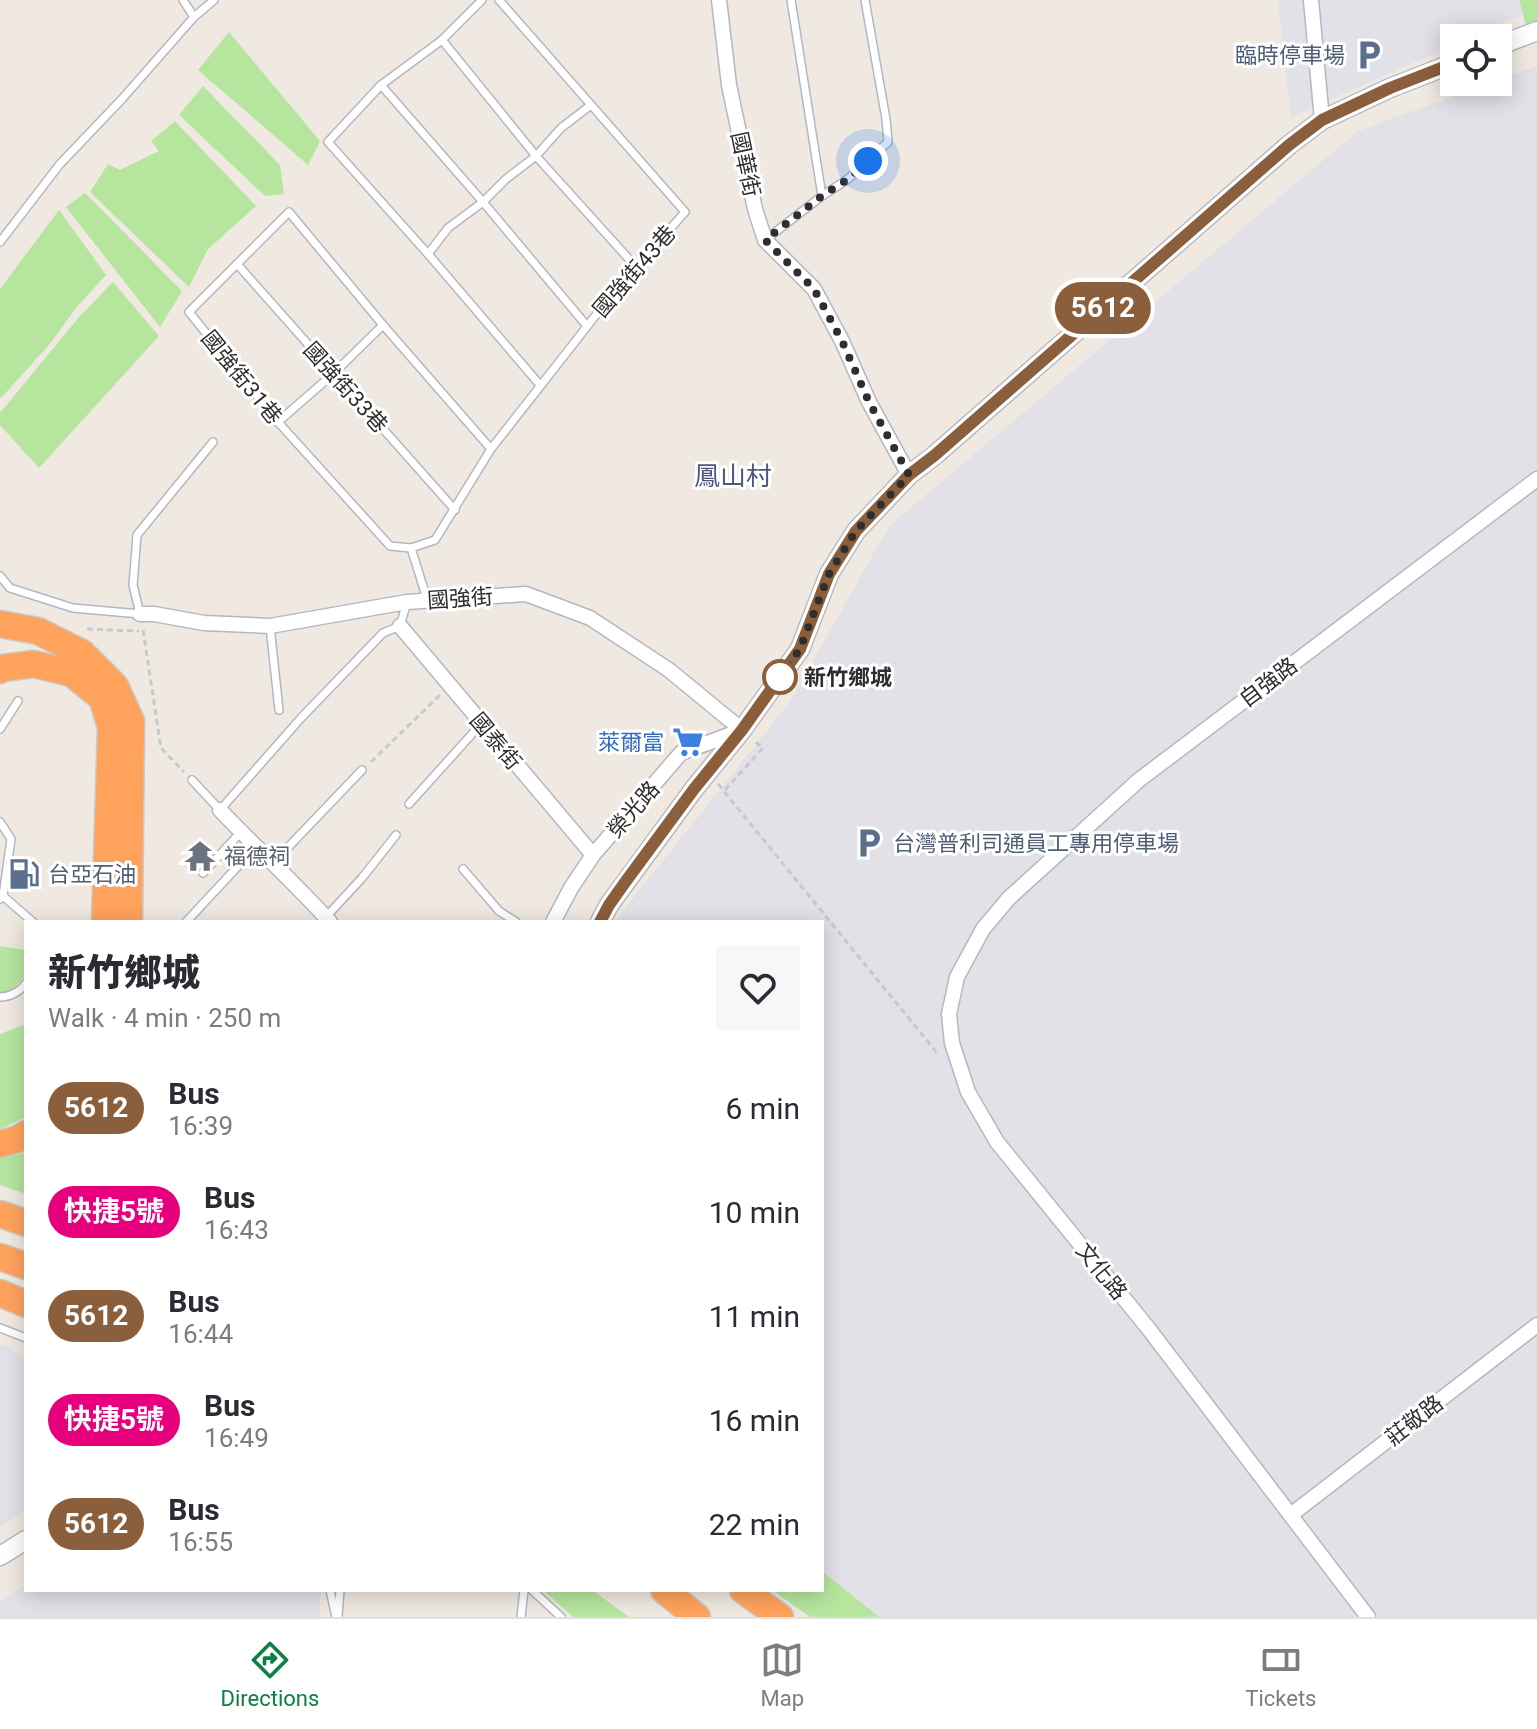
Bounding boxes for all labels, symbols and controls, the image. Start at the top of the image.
map controls [1440,24,1512,96]
button: locate [1440,24,1512,96]
parking icon: 臨時停車場 [1352,38,1386,72]
place label: 臨時停車場 [1235,43,1345,68]
street label: 國華街 [726,129,765,199]
your location [848,141,888,181]
street label: 國強街43巷 [588,221,681,322]
line badge: 5612 [1047,282,1159,334]
text: 5612 [1071,291,1135,324]
street label: 國強街31巷 [196,326,287,429]
street label: 國強街33巷 [299,337,393,438]
district label: 鳳山村 [694,461,772,491]
street label: 國強街 [426,584,494,613]
street label: 自強路 [1234,653,1302,712]
marker: 新竹鄉城 [763,660,797,694]
place label: 新竹鄉城 [804,665,892,690]
street label: 國泰街 [465,708,526,775]
supermarket icon: 萊爾富 [671,725,705,759]
place label: 萊爾富 [598,730,664,755]
street label: 榮光路 [602,776,664,842]
parking icon: 台灣普利司通員工專用停車場 [852,826,886,860]
place label: 台灣普利司通員工專用停車場 [893,831,1179,856]
temple icon: 福德祠 [183,839,217,873]
place label: 福德祠 [224,844,290,869]
fuel station icon: 台亞石油 [7,857,41,891]
place label: 台亞石油 [48,862,136,887]
button: heart [716,946,800,1030]
text: 新竹鄉城 [48,951,200,995]
text: Walk · 4 min · 250 m [48,1003,281,1033]
text: Bus [168,1076,220,1111]
text: 5612 [64,1091,128,1124]
text: 6 min [726,1091,800,1126]
text: 16:39 [168,1111,233,1141]
text: Bus [204,1180,255,1215]
text: 快捷5號 [64,1195,164,1228]
text: 10 min [709,1195,800,1230]
text: 16:43 [204,1215,269,1245]
street label: 文化路 [1071,1238,1132,1305]
text: Bus [168,1284,220,1319]
text: 5612 [64,1299,128,1332]
text: 11 min [709,1299,800,1334]
text: 16:44 [168,1319,233,1349]
text: Bus [204,1388,255,1423]
street label: 莊敬路 [1381,1390,1448,1451]
text: 快捷5號 [64,1403,164,1436]
text: 16 min [709,1403,800,1438]
text: 16:49 [204,1423,269,1453]
text: Bus [168,1492,220,1527]
text: 5612 [64,1507,128,1540]
text: 22 min [709,1507,800,1542]
text: 16:55 [168,1527,233,1557]
tab: Directions [221,1638,319,1711]
tab: Map [760,1638,804,1711]
tab: Tickets [1245,1638,1316,1711]

